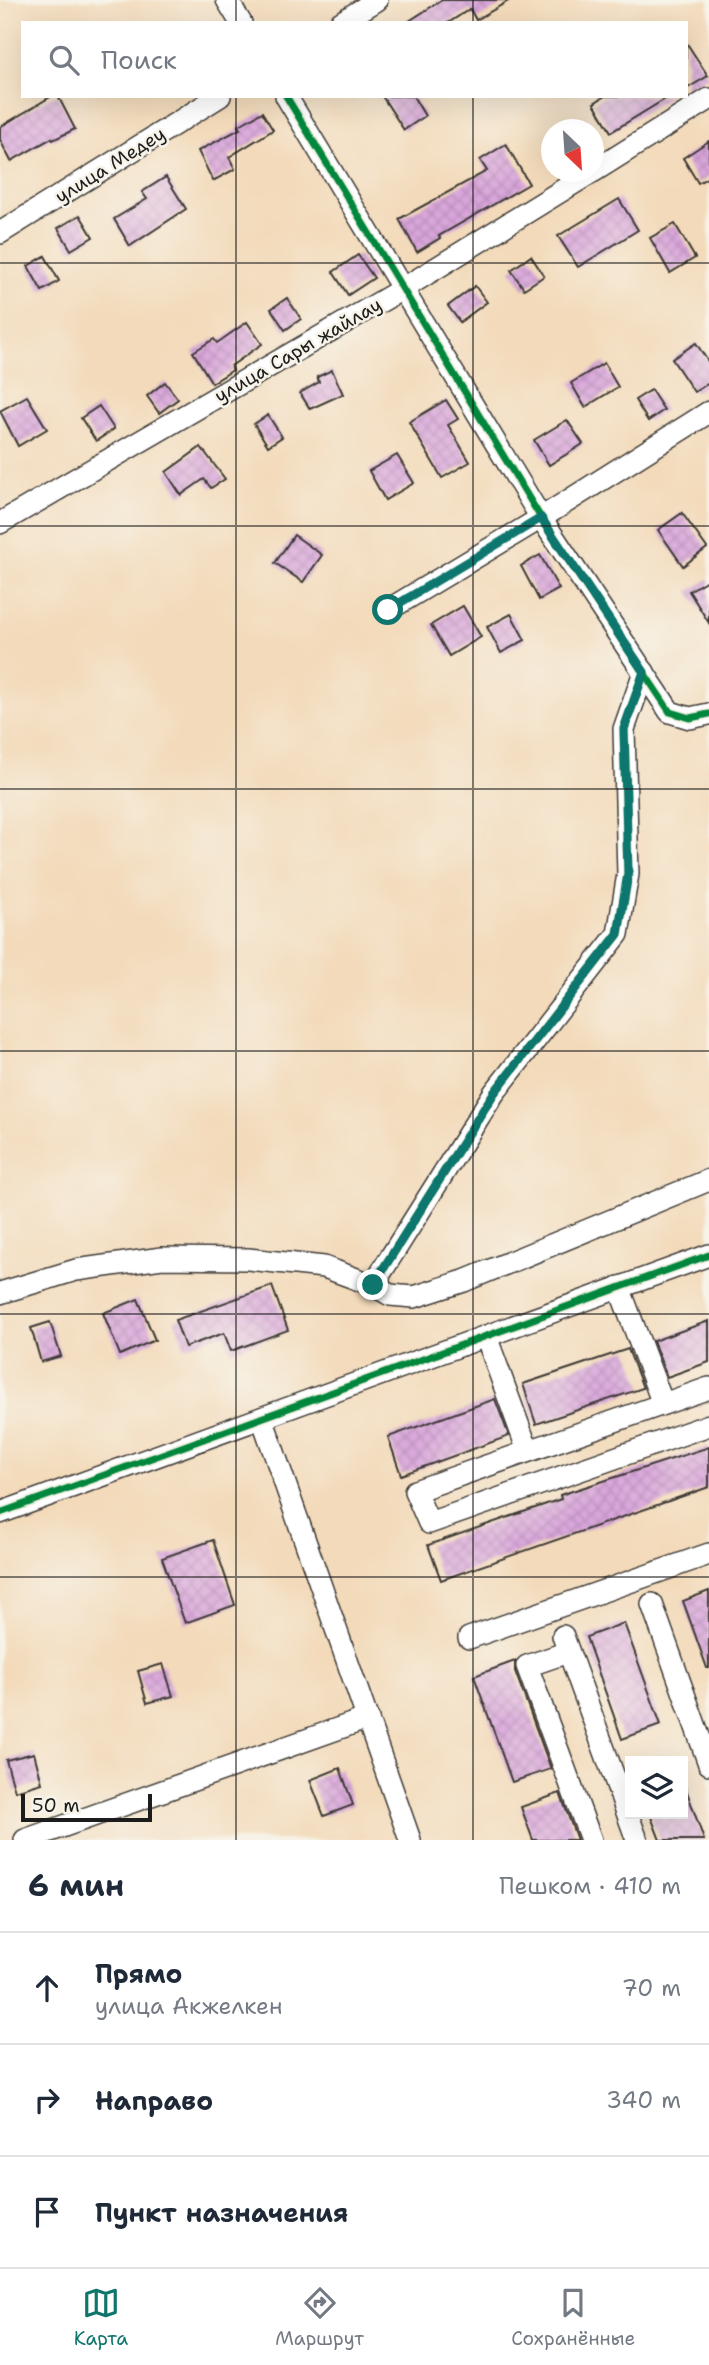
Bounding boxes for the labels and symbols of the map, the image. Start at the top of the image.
north arrow [541,119,604,182]
street label: улица Медеу [50,121,170,209]
street label: улица Сары жайлау [210,292,386,408]
route start [372,594,403,625]
route end [357,1269,388,1300]
scale bar [21,1791,152,1823]

